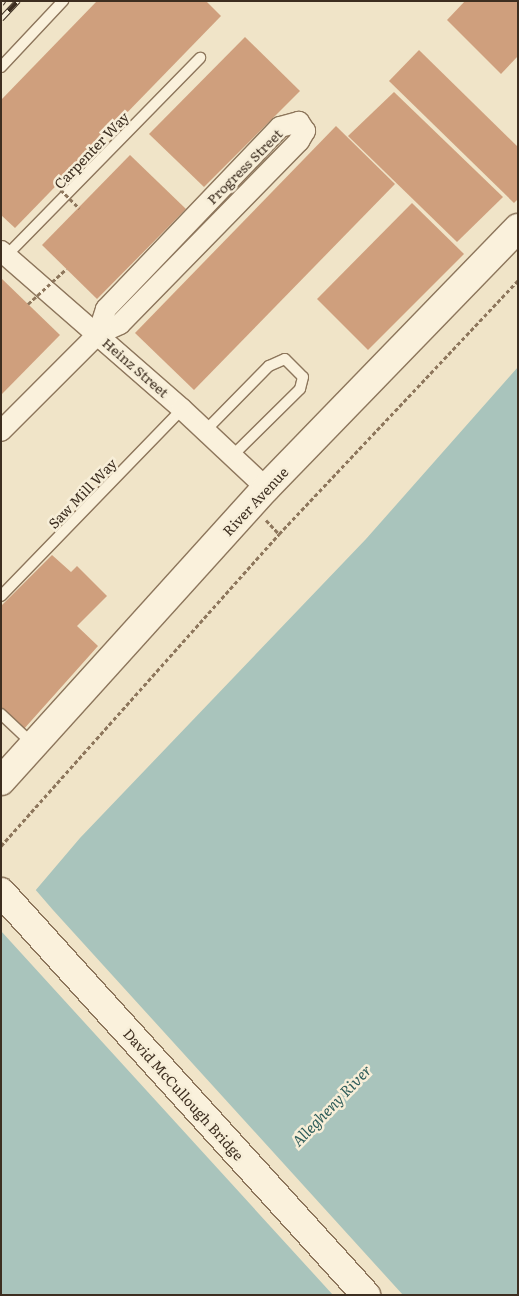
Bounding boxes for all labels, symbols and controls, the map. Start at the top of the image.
street label: Carpenter Way [50,108,132,192]
street label: Progress Street [203,125,285,207]
street label: Heinz Street [99,334,173,400]
street label: Saw Mill Way [44,455,120,531]
street label: River Avenue [219,463,291,539]
street label: David McCullough Bridge [121,1025,247,1163]
water label: Allegheny River [288,1060,374,1150]

